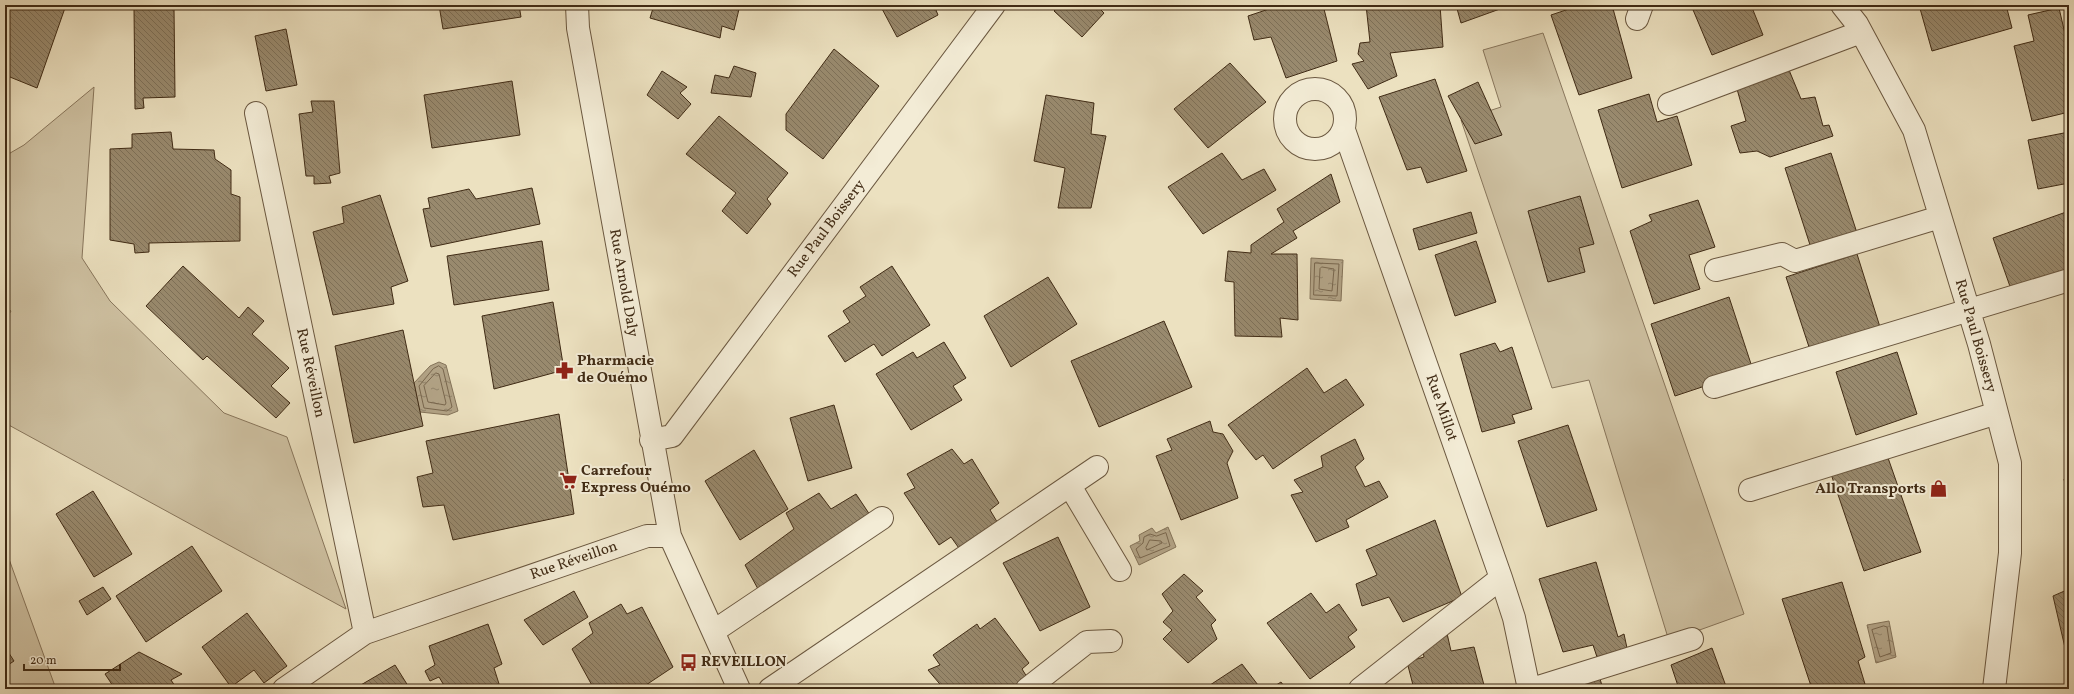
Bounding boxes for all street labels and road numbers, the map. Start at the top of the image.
street label: Rue Paul Boissery [783,176,871,282]
street label: Rue Arnold Daly [603,227,643,339]
street label: Rue Paul Boissery [1949,277,2001,395]
street label: Rue Réveillon [290,326,330,420]
street label: Rue Millot [1420,372,1462,444]
street label: Rue Réveillon [528,536,621,586]

